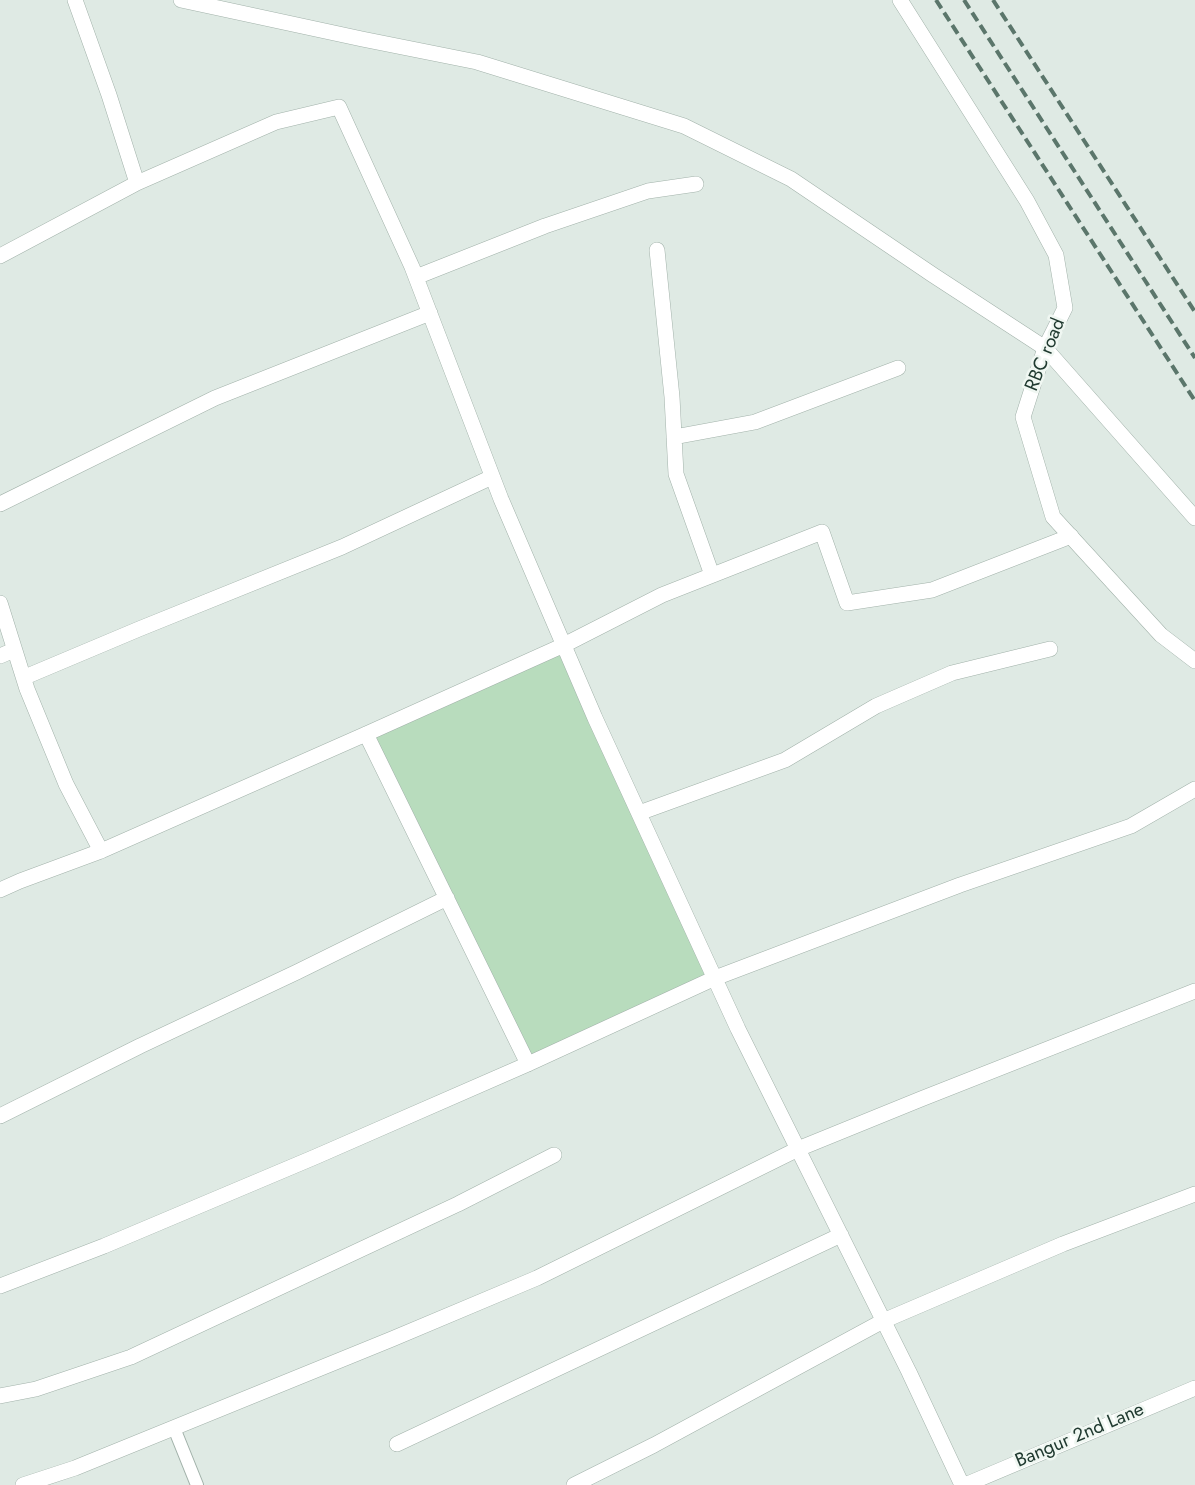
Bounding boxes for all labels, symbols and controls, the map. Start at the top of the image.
street label: RBC road [1021,315,1071,395]
street label: Bangur 2nd Lane [1012,1399,1148,1473]

